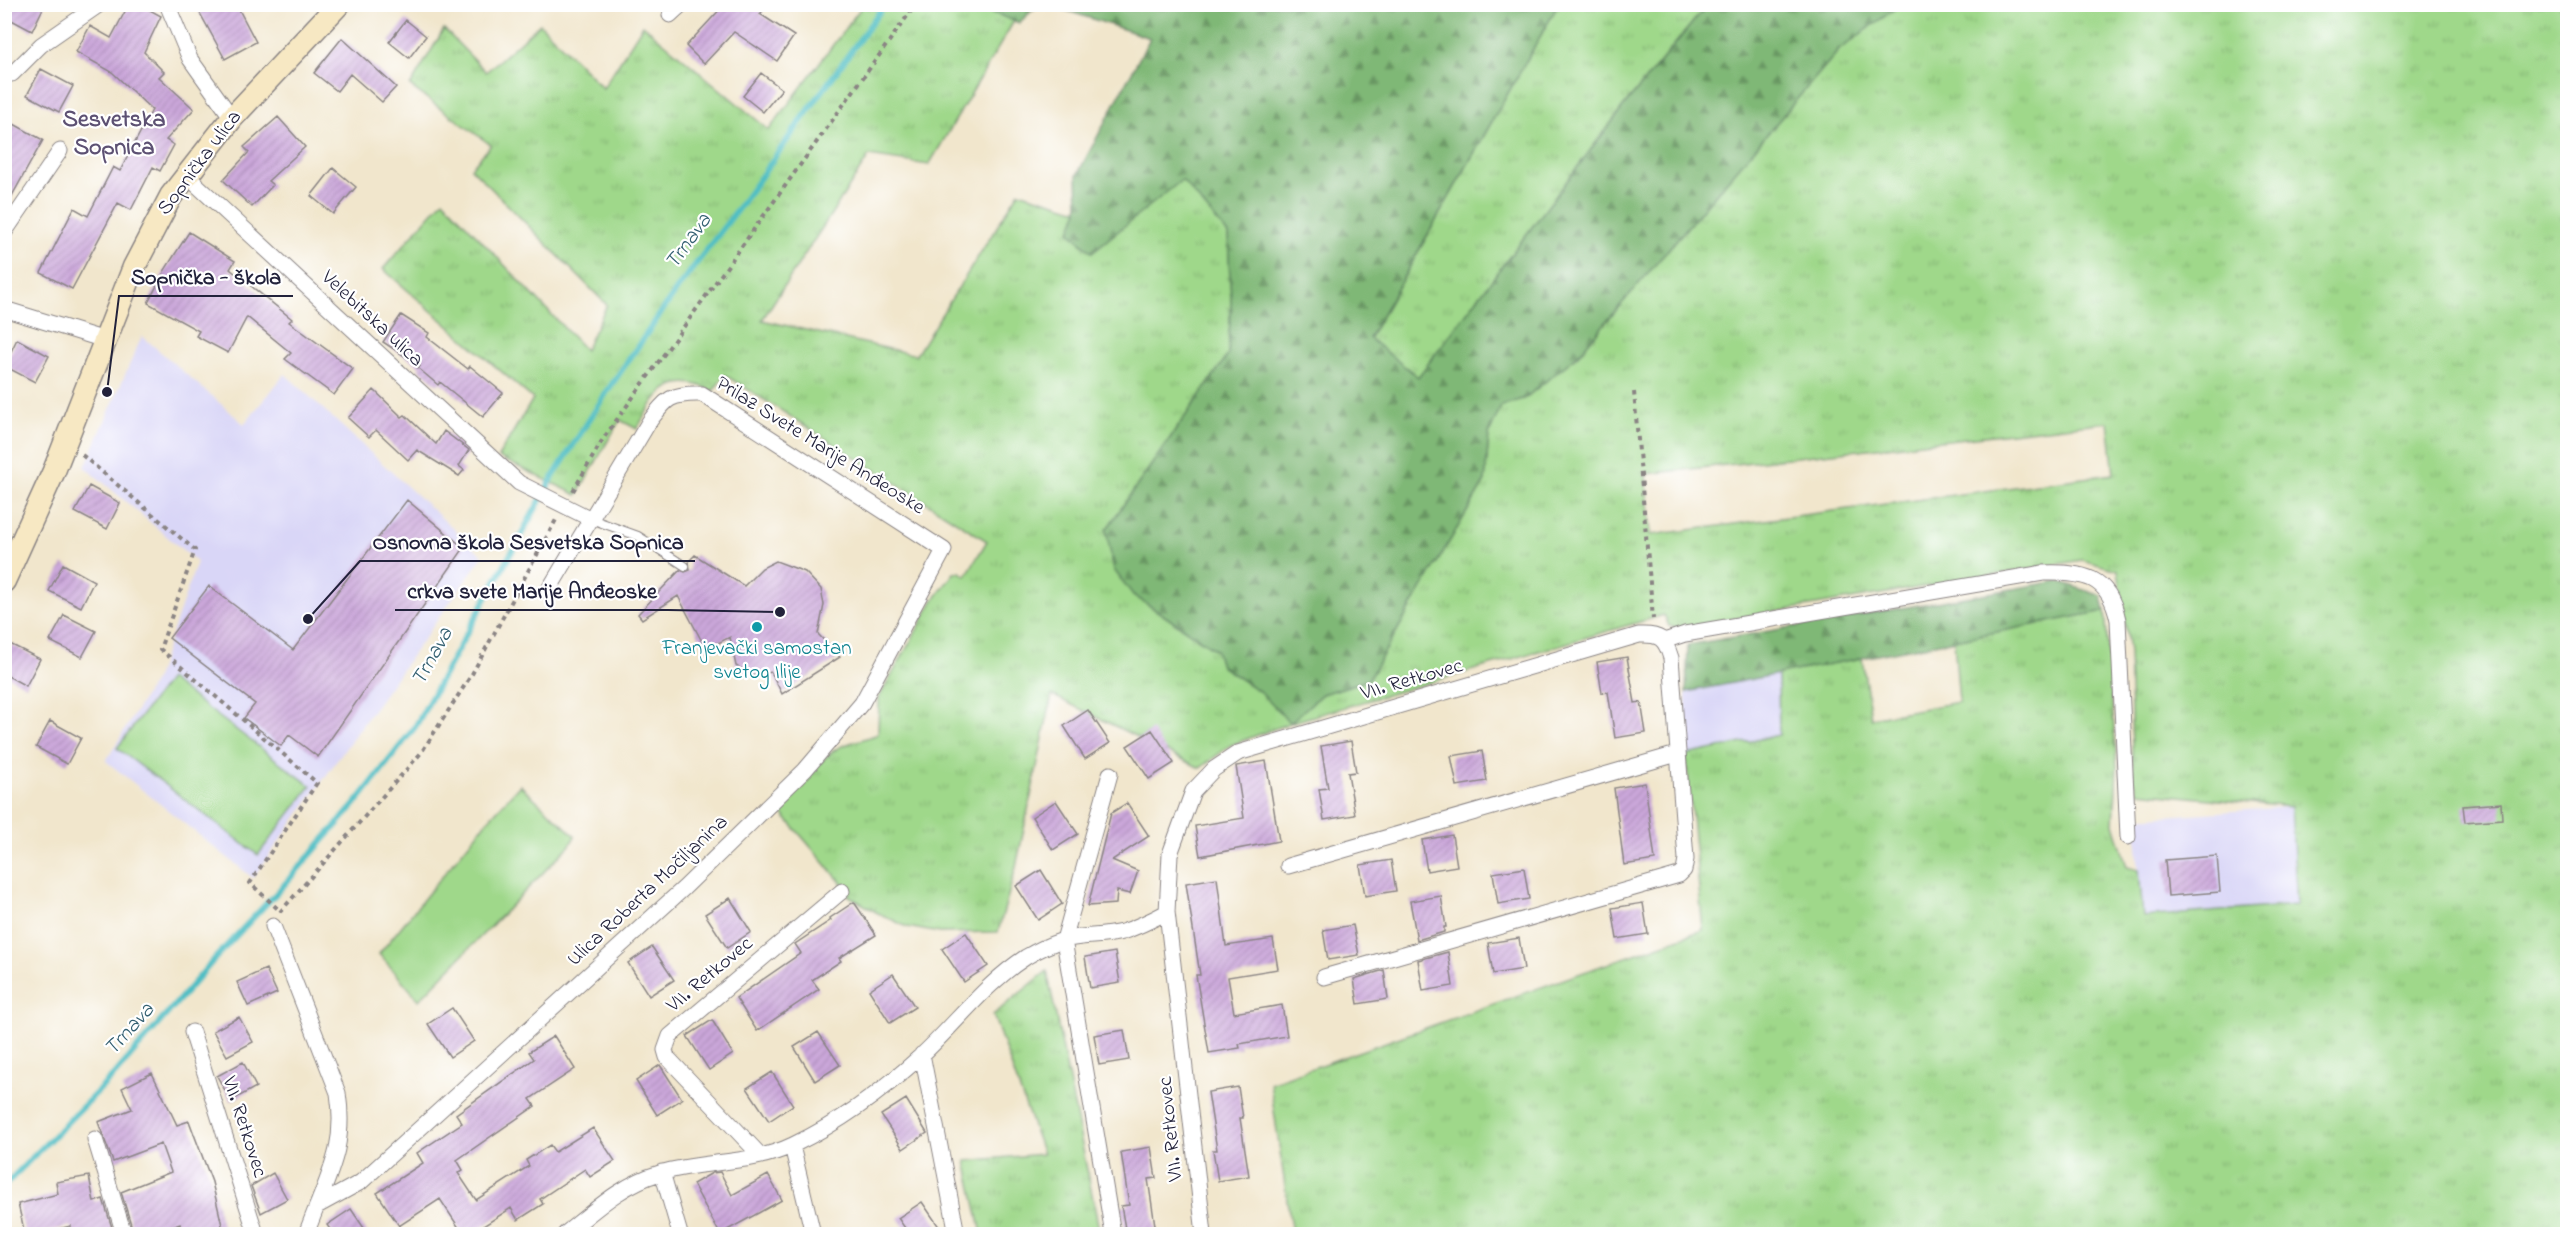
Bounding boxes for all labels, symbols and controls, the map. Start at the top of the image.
district label: Sesvetska Sopnica [63,103,165,166]
street label: Sopnička ulica [150,104,250,222]
water label: Trnava [658,206,721,277]
callout: Sopnička - škola [119,256,293,296]
text: Sopnička - škola [131,263,281,295]
street label: Velebitska ulica [313,263,430,374]
street label: Prilaz Svete Marije Anđeoske [710,369,931,523]
callout: Osnovna škola Sesvetska Sopnica [360,521,695,561]
text: Osnovna škola Sesvetska Sopnica [372,528,684,560]
callout: crkva svete Marije Anđeoske [395,570,668,610]
text: crkva svete Marije Anđeoske [407,577,658,609]
marker: Franjevački samostan svetog Ilije [750,620,764,634]
water label: Trnava [404,621,463,692]
place label: Franjevački samostan svetog Ilije [661,634,852,690]
street label: VII. Retkovec [1356,651,1467,709]
street label: Ulica Roberta Močiljanina [561,808,735,974]
street label: VII. Retkovec [659,929,760,1021]
water label: Trnava [97,995,164,1064]
street label: VII. Retkovec [213,1072,275,1182]
street label: VII. Retkovec [1151,1075,1192,1184]

